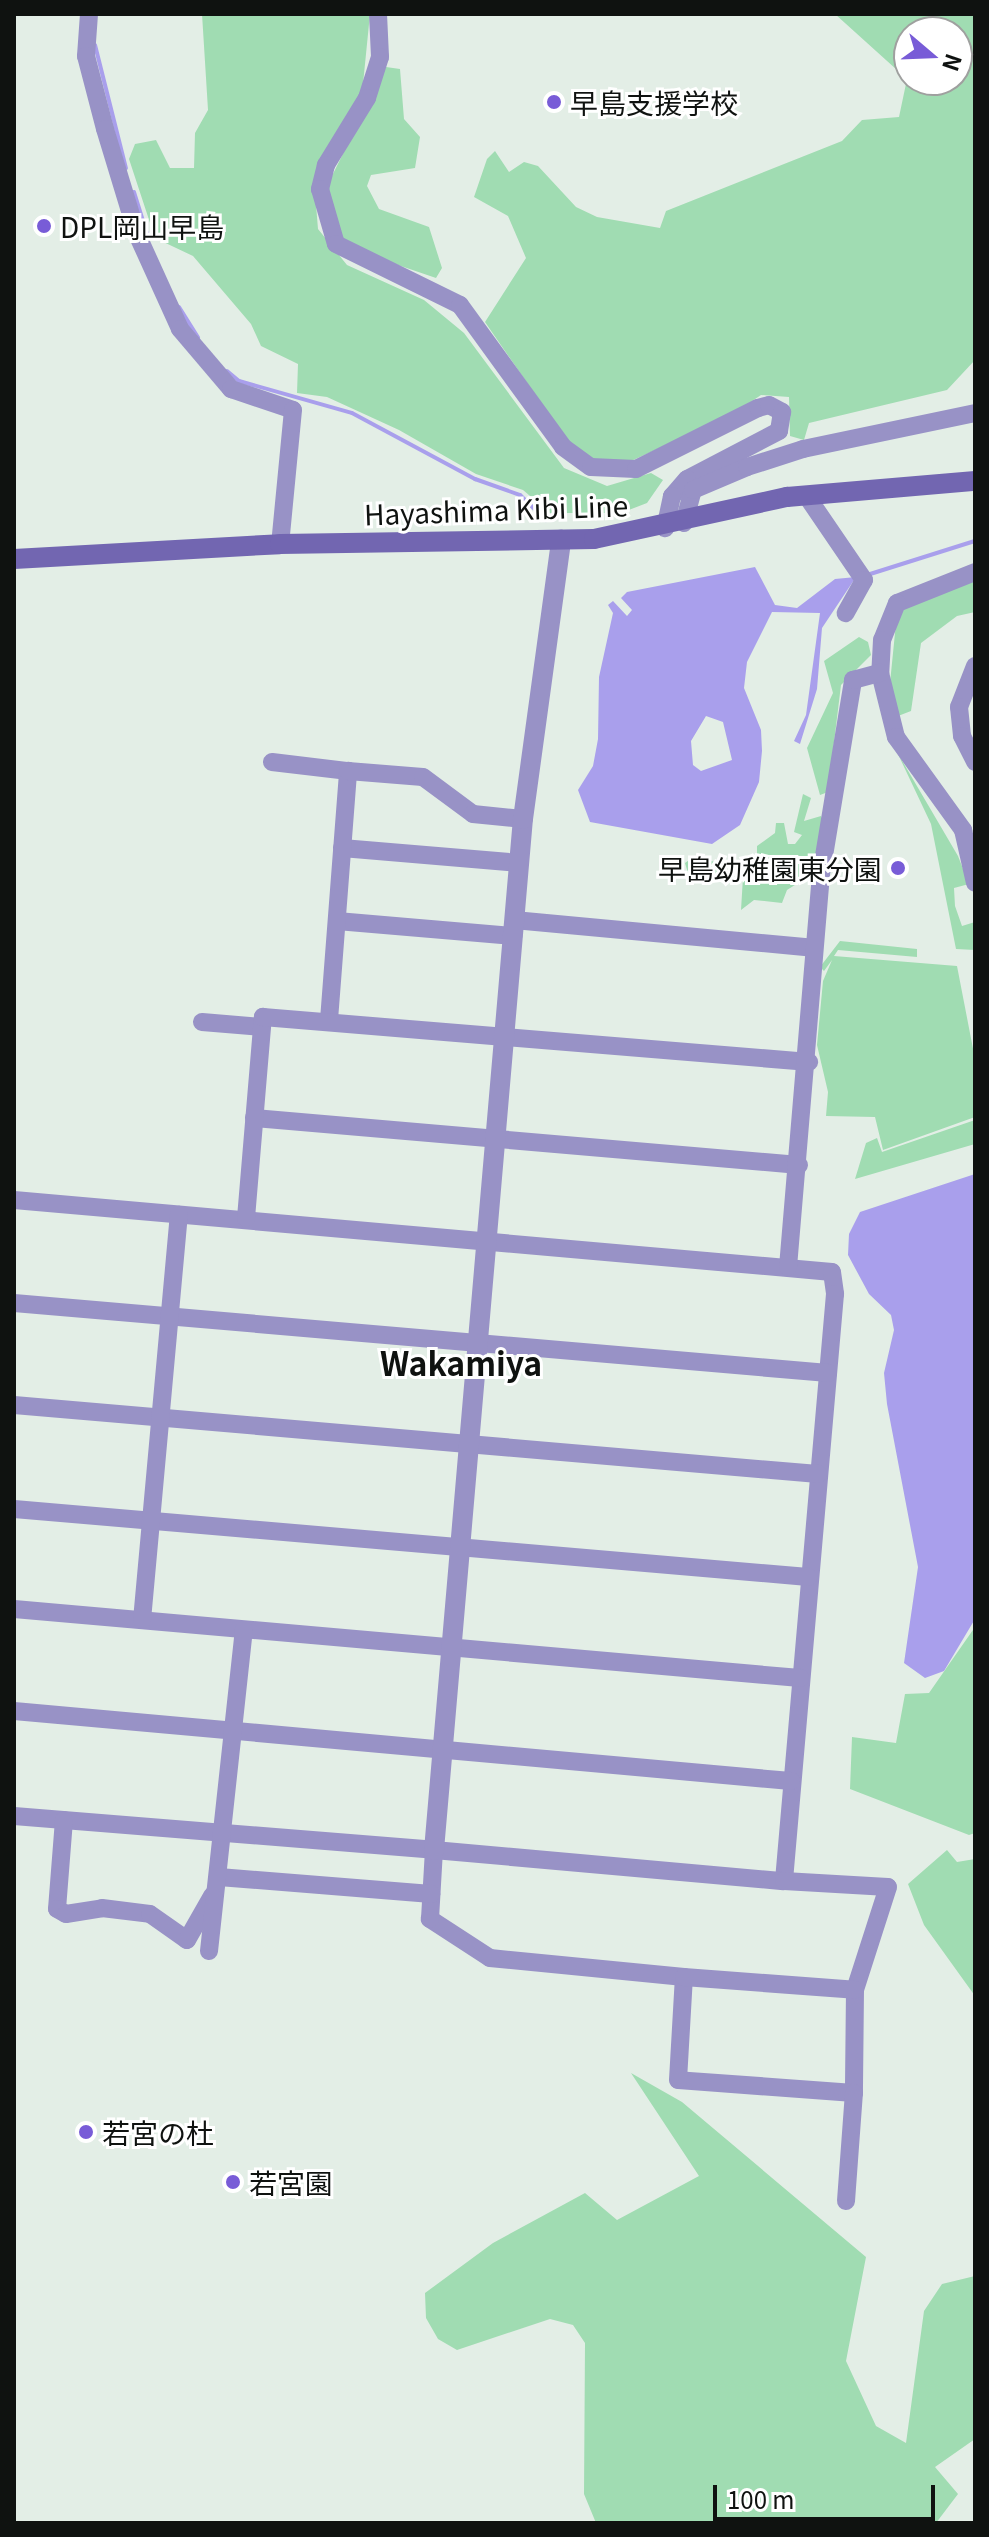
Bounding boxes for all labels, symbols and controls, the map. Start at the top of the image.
north arrow [893,16,973,96]
text: N [936,50,972,76]
place label: 早島支援学校 [570,85,738,119]
marker: 早島支援学校 [545,93,563,111]
place label: DPL岡山早島 [60,209,224,243]
marker: DPL岡山早島 [35,217,53,235]
street label: Hayashima Kibi Line [363,488,629,530]
place label: 早島幼稚園東分園 [658,851,882,885]
marker: 早島幼稚園東分園 [889,859,907,877]
district label: Wakamiya [380,1343,542,1381]
place label: 若宮の杜 [102,2115,214,2149]
marker: 若宮の杜 [77,2123,95,2141]
place label: 若宮園 [249,2165,333,2199]
marker: 若宮園 [224,2173,242,2191]
scale bar [717,2469,939,2519]
text: 100 m [727,2481,795,2516]

